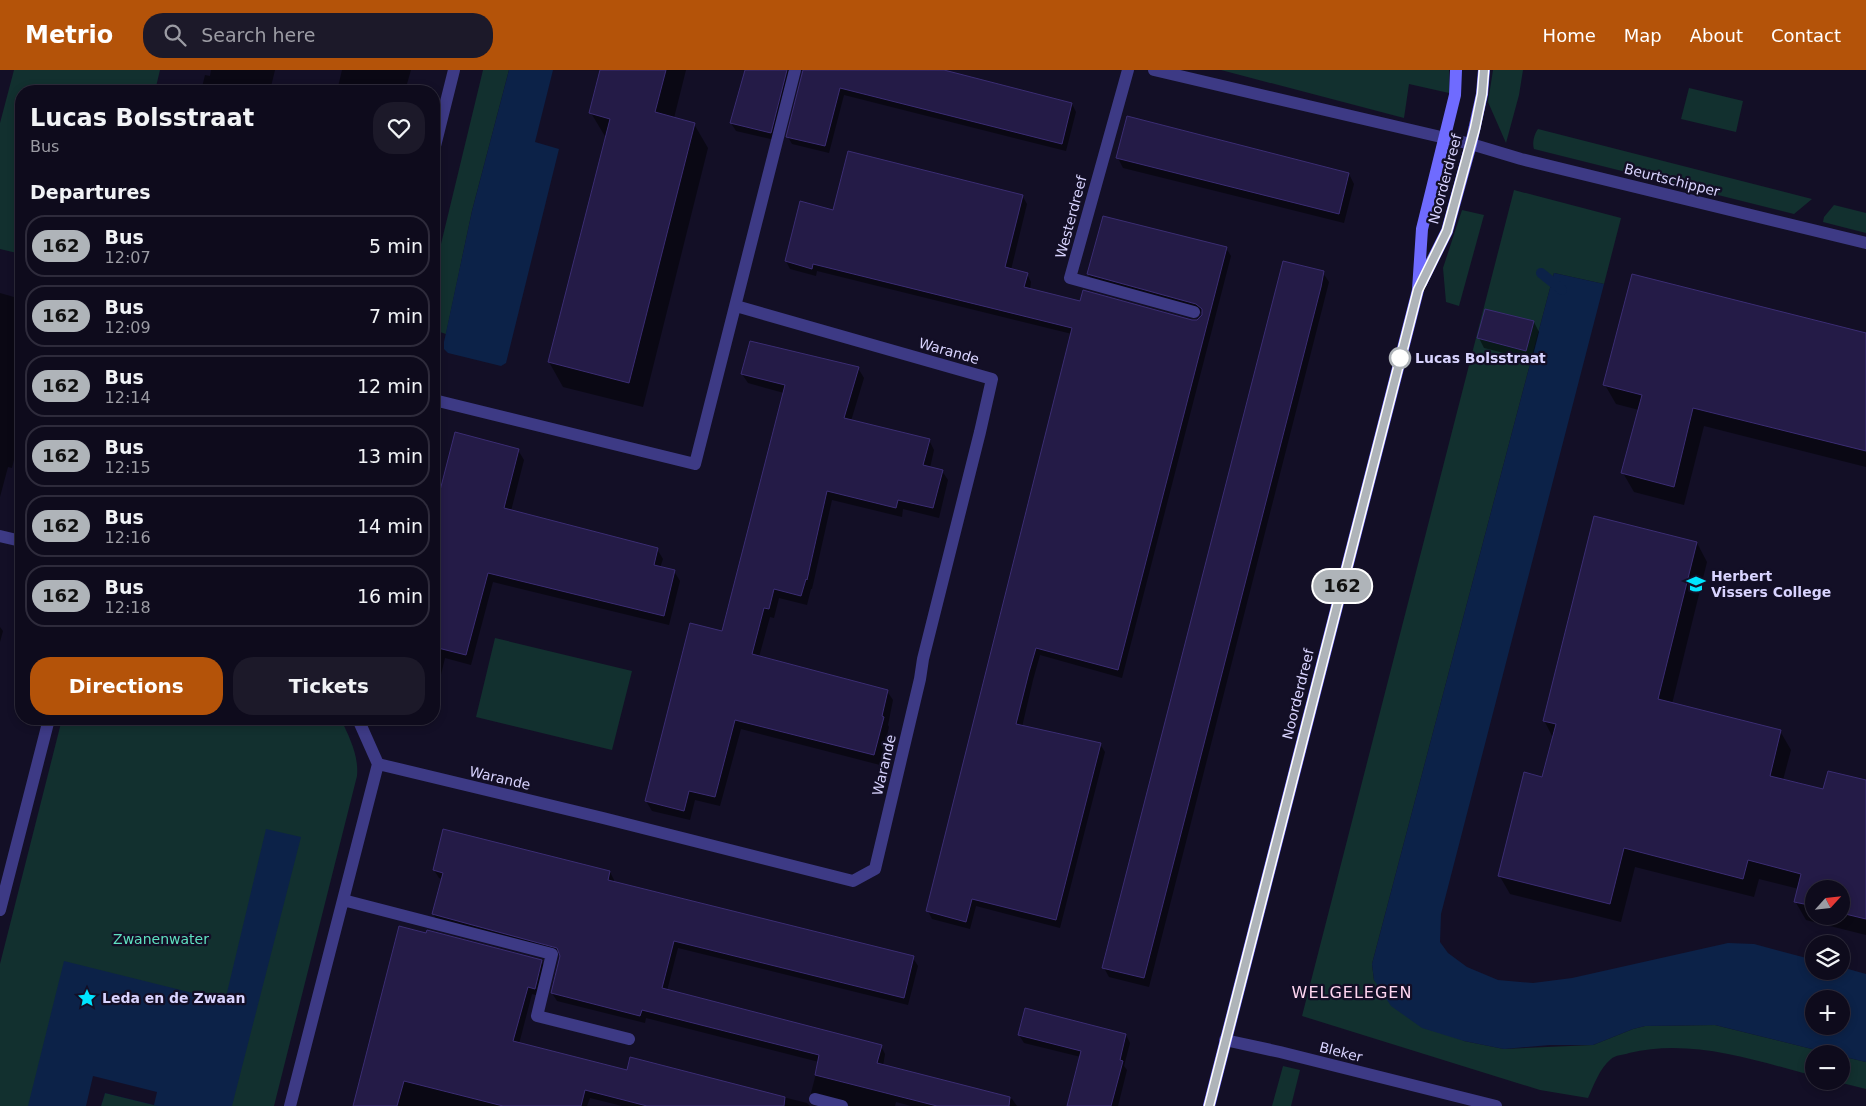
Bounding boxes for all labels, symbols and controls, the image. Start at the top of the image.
search box [143,13,493,58]
text: Metrio [25,21,113,49]
icon: search [161,21,189,49]
text: Search here [201,24,315,46]
text: Home [1543,25,1596,46]
text: Map [1624,25,1662,46]
text: About [1690,25,1743,46]
text: Contact [1771,25,1841,46]
button: heart [373,102,425,154]
text: Lucas Bolsstraat [30,104,254,132]
street label: Noorderdreef [1425,131,1465,226]
text: Bus [30,137,59,156]
street label: Beurtschipper [1622,160,1722,200]
street label: Westerdreef [1052,173,1090,260]
text: Departures [30,181,151,203]
text: Bus [105,226,144,248]
text: 162 [42,235,80,256]
text: 5 min [369,235,423,257]
text: 12:07 [105,248,151,267]
text: Bus [105,296,144,318]
text: 162 [42,305,80,326]
text: 7 min [369,305,423,327]
text: 12:09 [105,318,151,337]
street label: Warande [917,335,981,367]
marker: Lucas Bolsstraat [1389,347,1411,369]
place label: Lucas Bolsstraat [1415,350,1546,366]
text: Bus [105,366,144,388]
text: 162 [42,375,80,396]
text: 12 min [357,375,423,397]
text: 12:14 [105,388,151,407]
text: Bus [105,436,144,458]
text: 162 [42,445,80,466]
text: 13 min [357,445,423,467]
text: 12:15 [105,458,151,477]
text: Bus [105,506,144,528]
text: 162 [42,515,80,536]
text: 14 min [357,515,423,537]
text: 12:16 [105,528,151,547]
place label: Herbert Vissers College [1711,568,1831,600]
line badge: 162 [1313,570,1371,602]
school or university icon: Herbert Vissers College [1685,573,1707,595]
text: 162 [1323,575,1361,596]
text: Bus [105,576,144,598]
text: 162 [42,585,80,606]
text: 16 min [357,585,423,607]
text: 12:18 [105,598,151,617]
street label: Noorderdreef [1279,646,1317,741]
button: Directions [30,657,223,715]
button: Tickets [233,657,425,715]
street label: Warande [869,733,899,797]
street label: Warande [468,763,532,793]
north arrow [1805,880,1850,925]
map controls [1805,880,1850,1090]
park label: Zwanenwater [113,931,209,947]
button: layers [1805,935,1850,980]
district label: WELGELEGEN [1292,983,1412,1002]
place icon: Leda en de Zwaan [76,987,98,1009]
place label: Leda en de Zwaan [102,990,245,1006]
button: + [1805,990,1850,1035]
street label: Bleker [1318,1039,1365,1065]
button: − [1805,1045,1850,1090]

